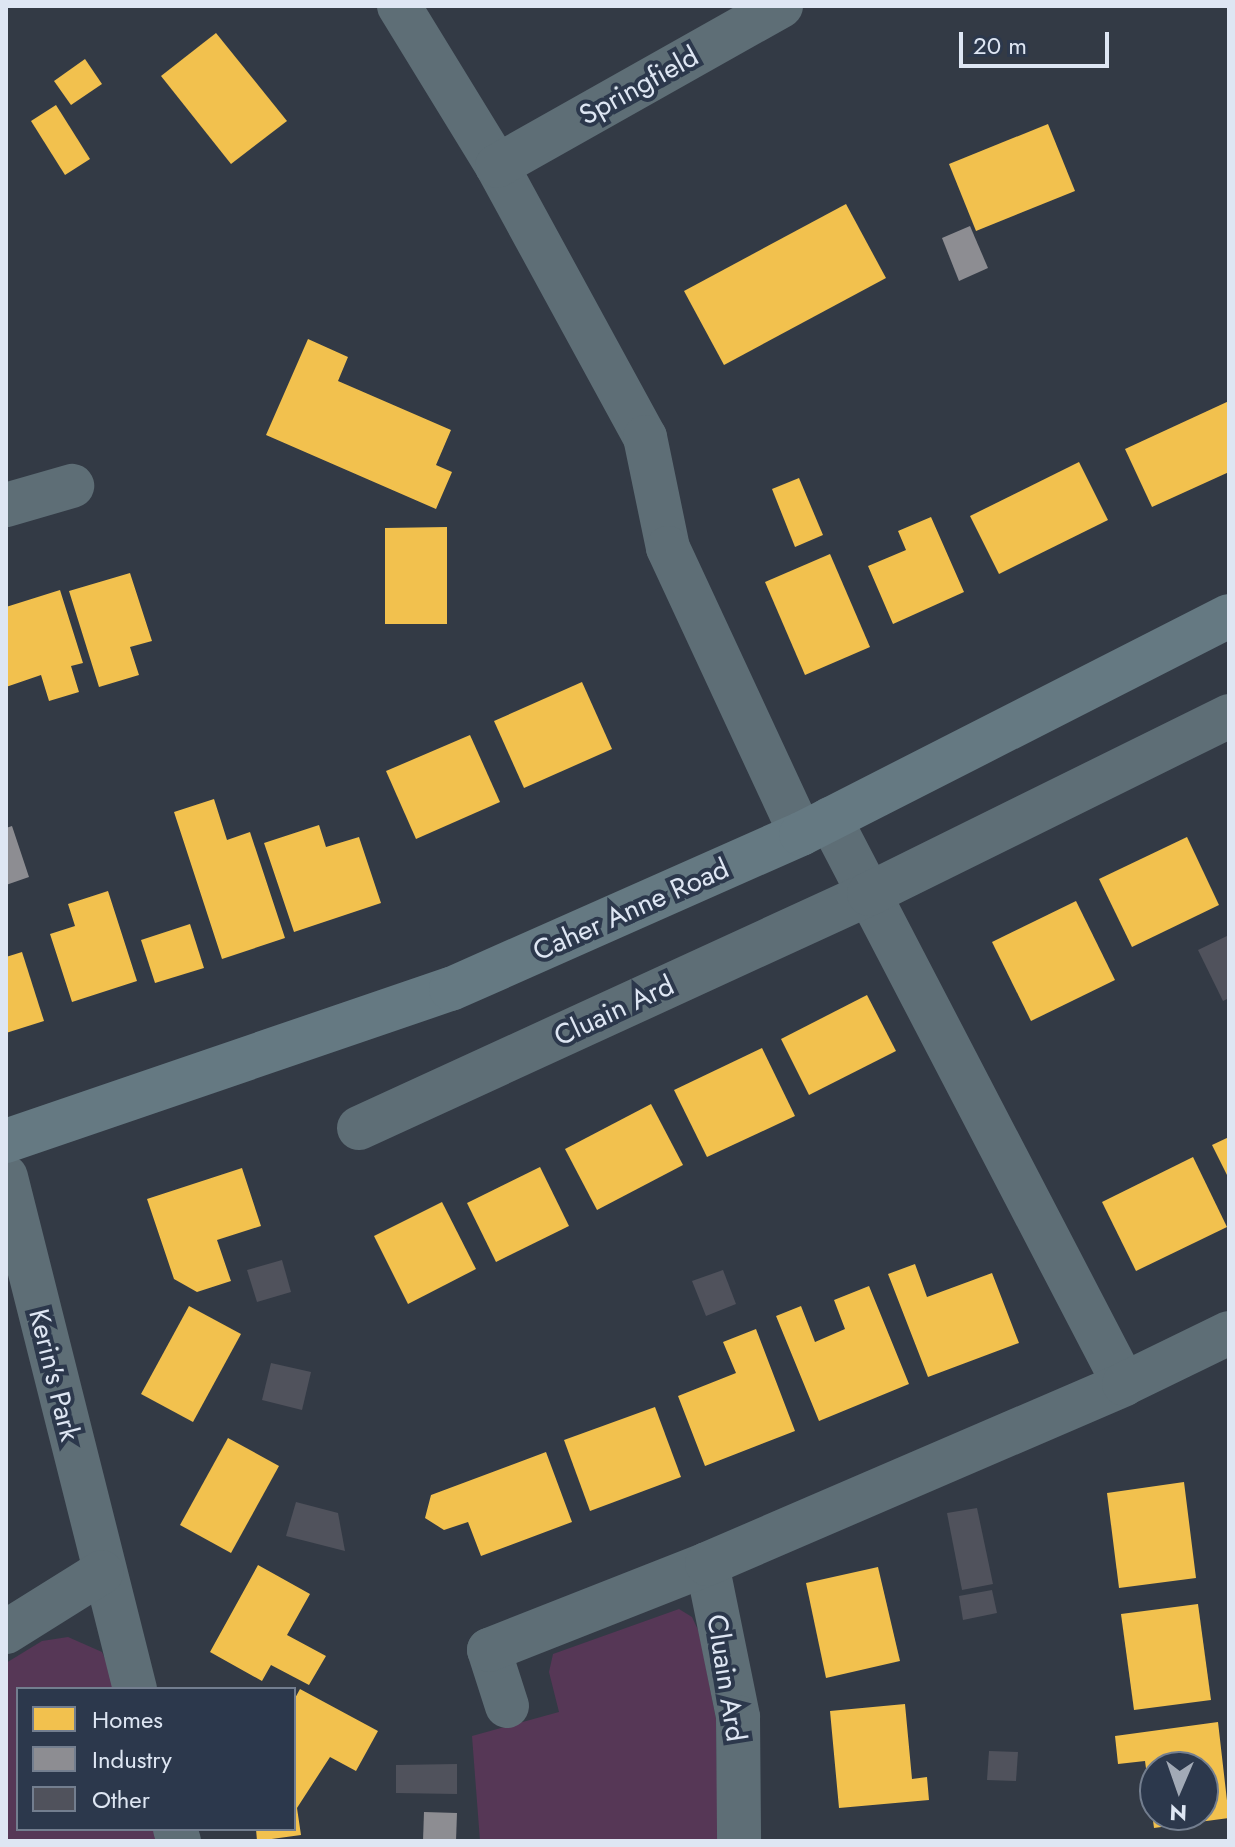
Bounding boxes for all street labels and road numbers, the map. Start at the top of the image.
street label: Springfield [574,40,704,132]
street label: Caher Anne Road [528,852,734,968]
street label: Cluain Ard [549,969,679,1053]
street label: Kerin's Park [21,1305,87,1445]
street label: Cluain Ard [699,1612,753,1744]

